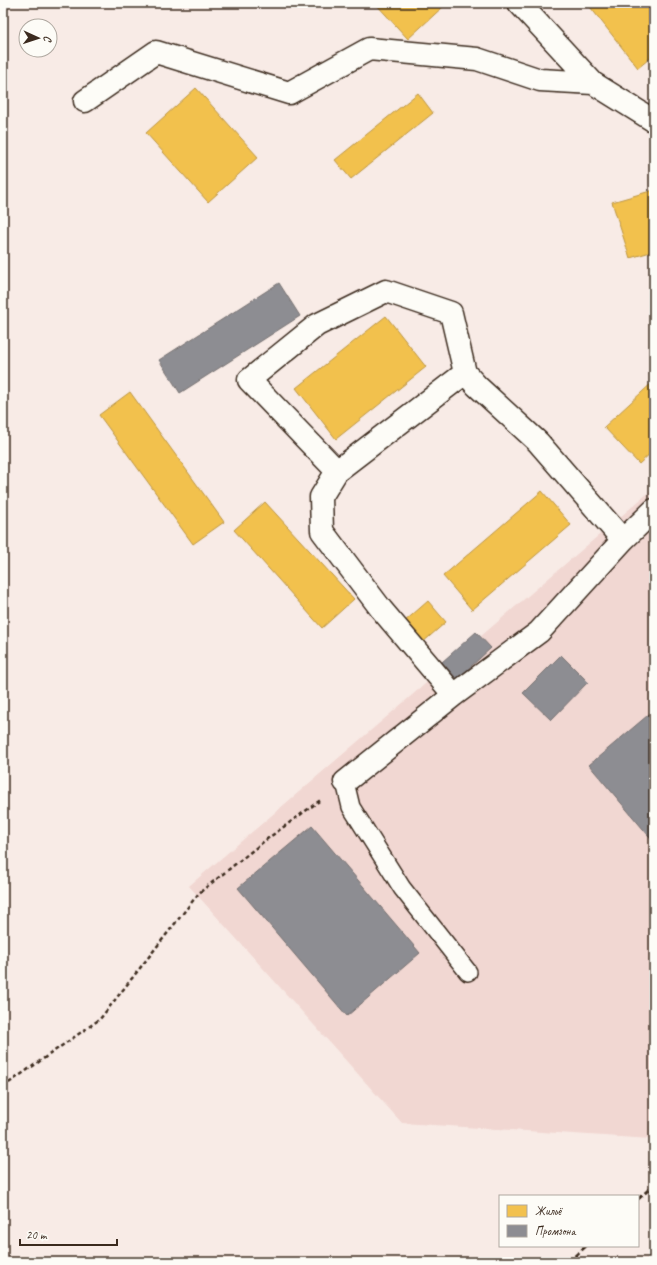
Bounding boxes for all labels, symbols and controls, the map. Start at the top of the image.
north arrow [18,18,58,58]
text: С [41,35,55,43]
legend [499,1195,639,1247]
text: Жильё [535,1203,563,1219]
scale bar [20,1221,117,1247]
text: Промзона [535,1223,577,1239]
text: 20 m [26,1227,48,1243]

